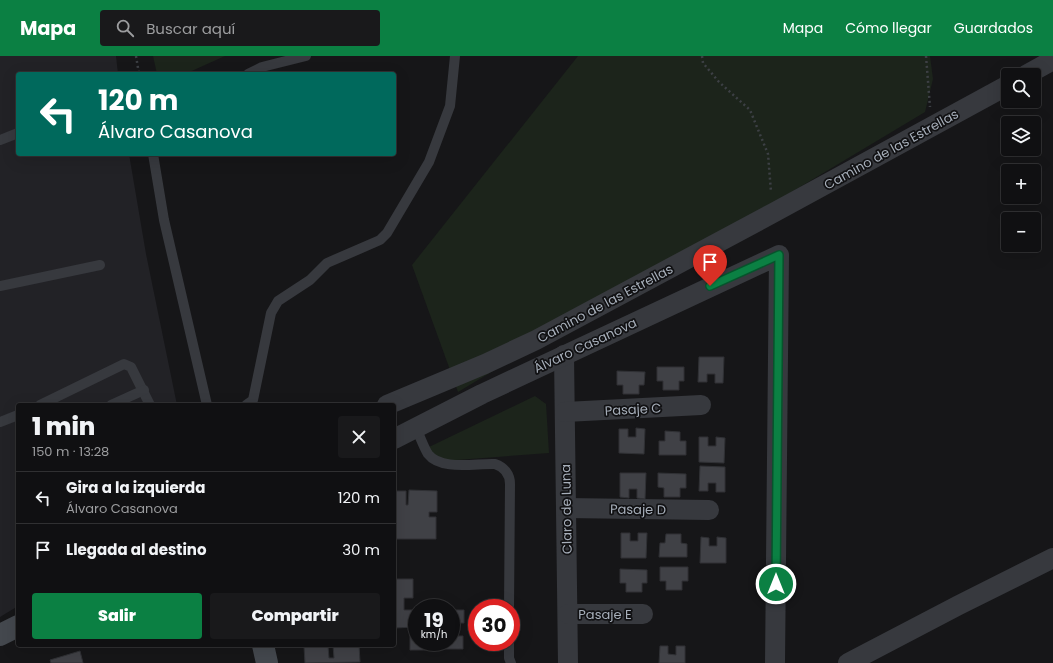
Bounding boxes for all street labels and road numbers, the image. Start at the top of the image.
street label: Camino de las Estrellas [821,104,962,194]
street label: Camino de las Estrellas [534,259,677,347]
street label: Álvaro Casanova [531,313,640,378]
street label: Pasaje C [604,399,662,420]
street label: Claro de Luna [556,464,577,554]
street label: Pasaje D [610,500,666,519]
street label: Pasaje E [578,605,632,624]

